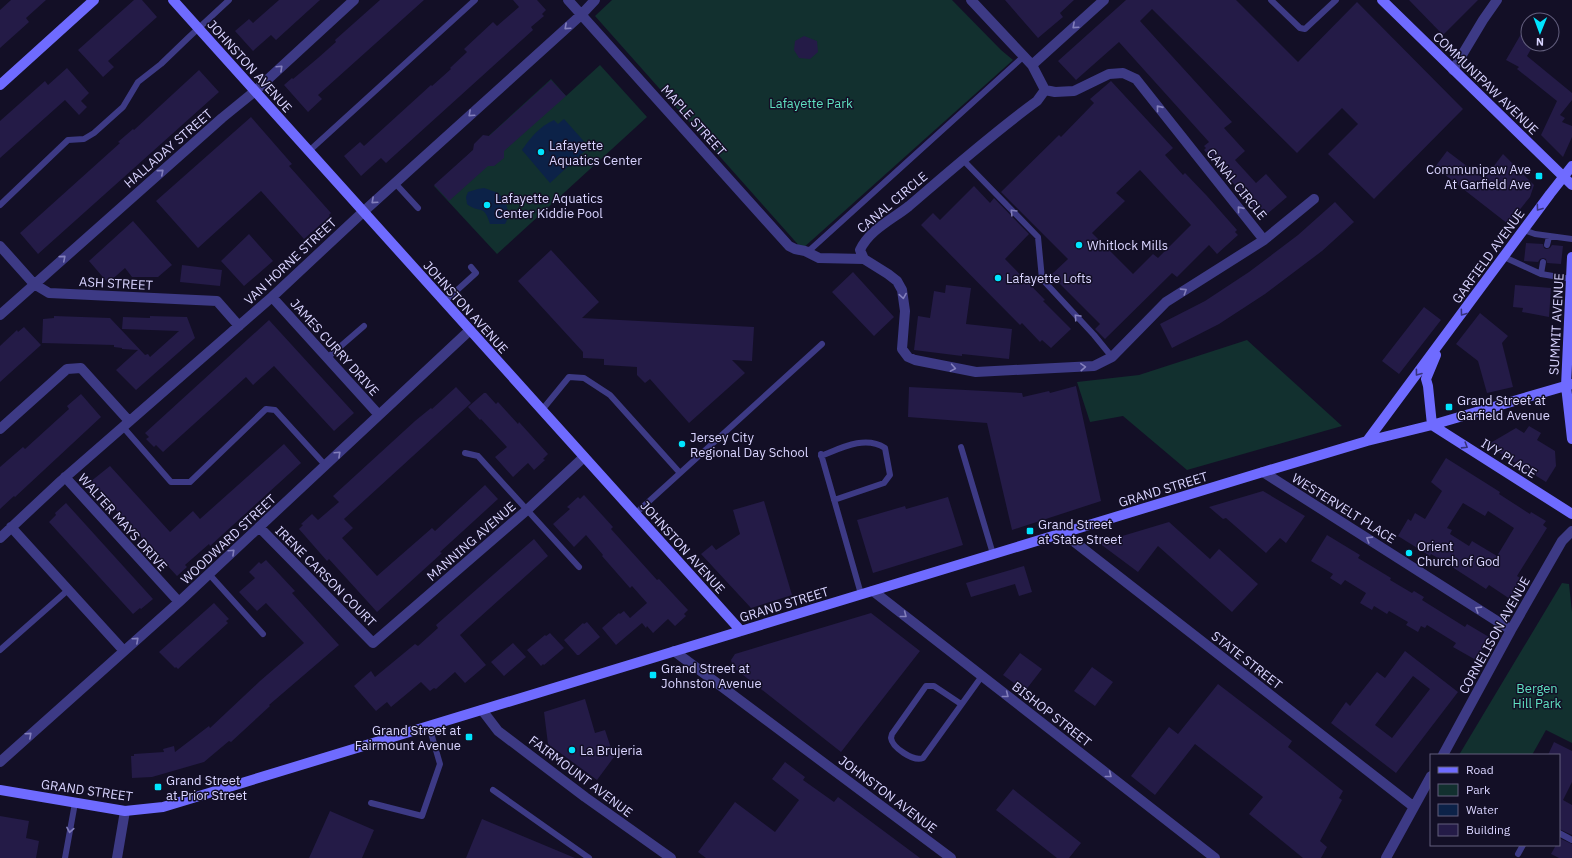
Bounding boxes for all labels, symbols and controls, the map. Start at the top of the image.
north arrow [1520,12,1560,52]
street label: JOHNSTON AVENUE [203,16,296,116]
one-way arrow [1072,21,1080,29]
one-way arrow [564,22,572,30]
street label: COMMUNIPAW AVENUE [1430,29,1542,137]
one-way arrow [275,66,283,73]
street label: MAPLE STREET [657,81,730,160]
park label: Lafayette Park [769,95,853,112]
street label: HALLADAY STREET [121,105,217,191]
one-way arrow [1156,105,1163,112]
one-way arrow [468,110,476,117]
place label: Lafayette Aquatics Center [549,137,642,169]
street label: CANAL CIRCLE [1203,145,1271,224]
marker: Lafayette Aquatics Center [536,147,546,157]
place label: Communipaw Ave At Garfield Ave [1426,161,1531,193]
street label: CANAL CIRCLE [853,168,931,237]
one-way arrow [156,170,163,177]
marker: Communipaw Ave At Garfield Ave [1534,171,1544,181]
place label: Lafayette Aquatics Center Kiddie Pool [495,190,603,222]
one-way arrow [372,197,379,204]
marker: Lafayette Aquatics Center Kiddie Pool [482,200,492,210]
one-way arrow [1537,203,1544,210]
street label: GARFIELD AVENUE [1448,206,1528,307]
one-way arrow [1237,207,1244,214]
one-way arrow [1010,209,1018,217]
street label: VAN HORNE STREET [241,214,341,309]
place label: Whitlock Mills [1087,237,1168,254]
marker: Whitlock Mills [1074,240,1084,250]
one-way arrow [58,256,66,263]
street label: JOHNSTON AVENUE [419,257,512,357]
place label: Lafayette Lofts [1006,270,1092,287]
street label: ASH STREET [79,273,154,294]
marker: Lafayette Lofts [993,273,1003,283]
street label: SUMMIT AVENUE [1545,273,1568,375]
one-way arrow [1180,288,1187,295]
one-way arrow [898,293,907,299]
street label: JAMES CURRY DRIVE [286,295,383,400]
one-way arrow [1461,308,1468,315]
one-way arrow [1075,315,1082,322]
one-way arrow [950,363,956,371]
one-way arrow [1080,363,1086,371]
one-way arrow [1416,369,1423,376]
place label: Grand Street at Garfield Avenue [1457,392,1550,424]
marker: Grand Street at Garfield Avenue [1444,402,1454,412]
place label: Jersey City Regional Day School [690,429,809,461]
street label: IVY PLACE [1478,435,1540,482]
marker: Jersey City Regional Day School [677,439,687,449]
one-way arrow [1461,441,1468,449]
one-way arrow [333,451,341,459]
street label: GRAND STREET [1116,468,1210,511]
street label: WALTER MAYS DRIVE [74,470,171,575]
street label: WESTERVELT PLACE [1289,470,1399,547]
street label: WOODWARD STREET [177,490,280,588]
street label: JOHNSTON AVENUE [636,497,729,597]
street label: MANNING AVENUE [423,498,519,585]
place label: Grand Street at State Street [1038,516,1122,548]
street label: IRENE CARSON COURT [272,522,380,631]
marker: Grand Street at State Street [1025,526,1035,536]
one-way arrow [1366,537,1373,544]
place label: Orient Church of God [1417,538,1500,570]
marker: Orient Church of God [1404,548,1414,558]
one-way arrow [228,550,235,557]
street label: CORNELISON AVENUE [1455,573,1534,697]
street label: GRAND STREET [737,583,831,626]
one-way arrow [1476,607,1483,614]
one-way arrow [899,610,906,617]
street label: STATE STREET [1208,627,1286,694]
one-way arrow [132,637,139,644]
place label: Grand Street at Johnston Avenue [661,660,762,692]
marker: Grand Street at Johnston Avenue [648,670,658,680]
street label: BISHOP STREET [1009,678,1095,751]
park label: Bergen Hill Park [1513,680,1562,712]
one-way arrow [1002,690,1009,697]
place label: Grand Street at Fairmount Avenue [355,722,461,754]
marker: Grand Street at Fairmount Avenue [464,732,474,742]
street label: FAIRMOUNT AVENUE [525,732,636,821]
one-way arrow [24,733,31,740]
place label: La Brujeria [580,742,643,759]
marker: La Brujeria [567,745,577,755]
street label: JOHNSTON AVENUE [835,752,940,837]
legend [1430,754,1560,846]
text: Road [1466,762,1494,777]
one-way arrow [1104,770,1111,777]
place label: Grand Street at Prior Street [166,772,247,804]
street label: GRAND STREET [40,776,134,805]
marker: Grand Street at Prior Street [153,782,163,792]
text: Park [1466,782,1491,797]
text: Water [1466,802,1499,817]
text: Building [1466,822,1511,837]
one-way arrow [66,827,74,834]

